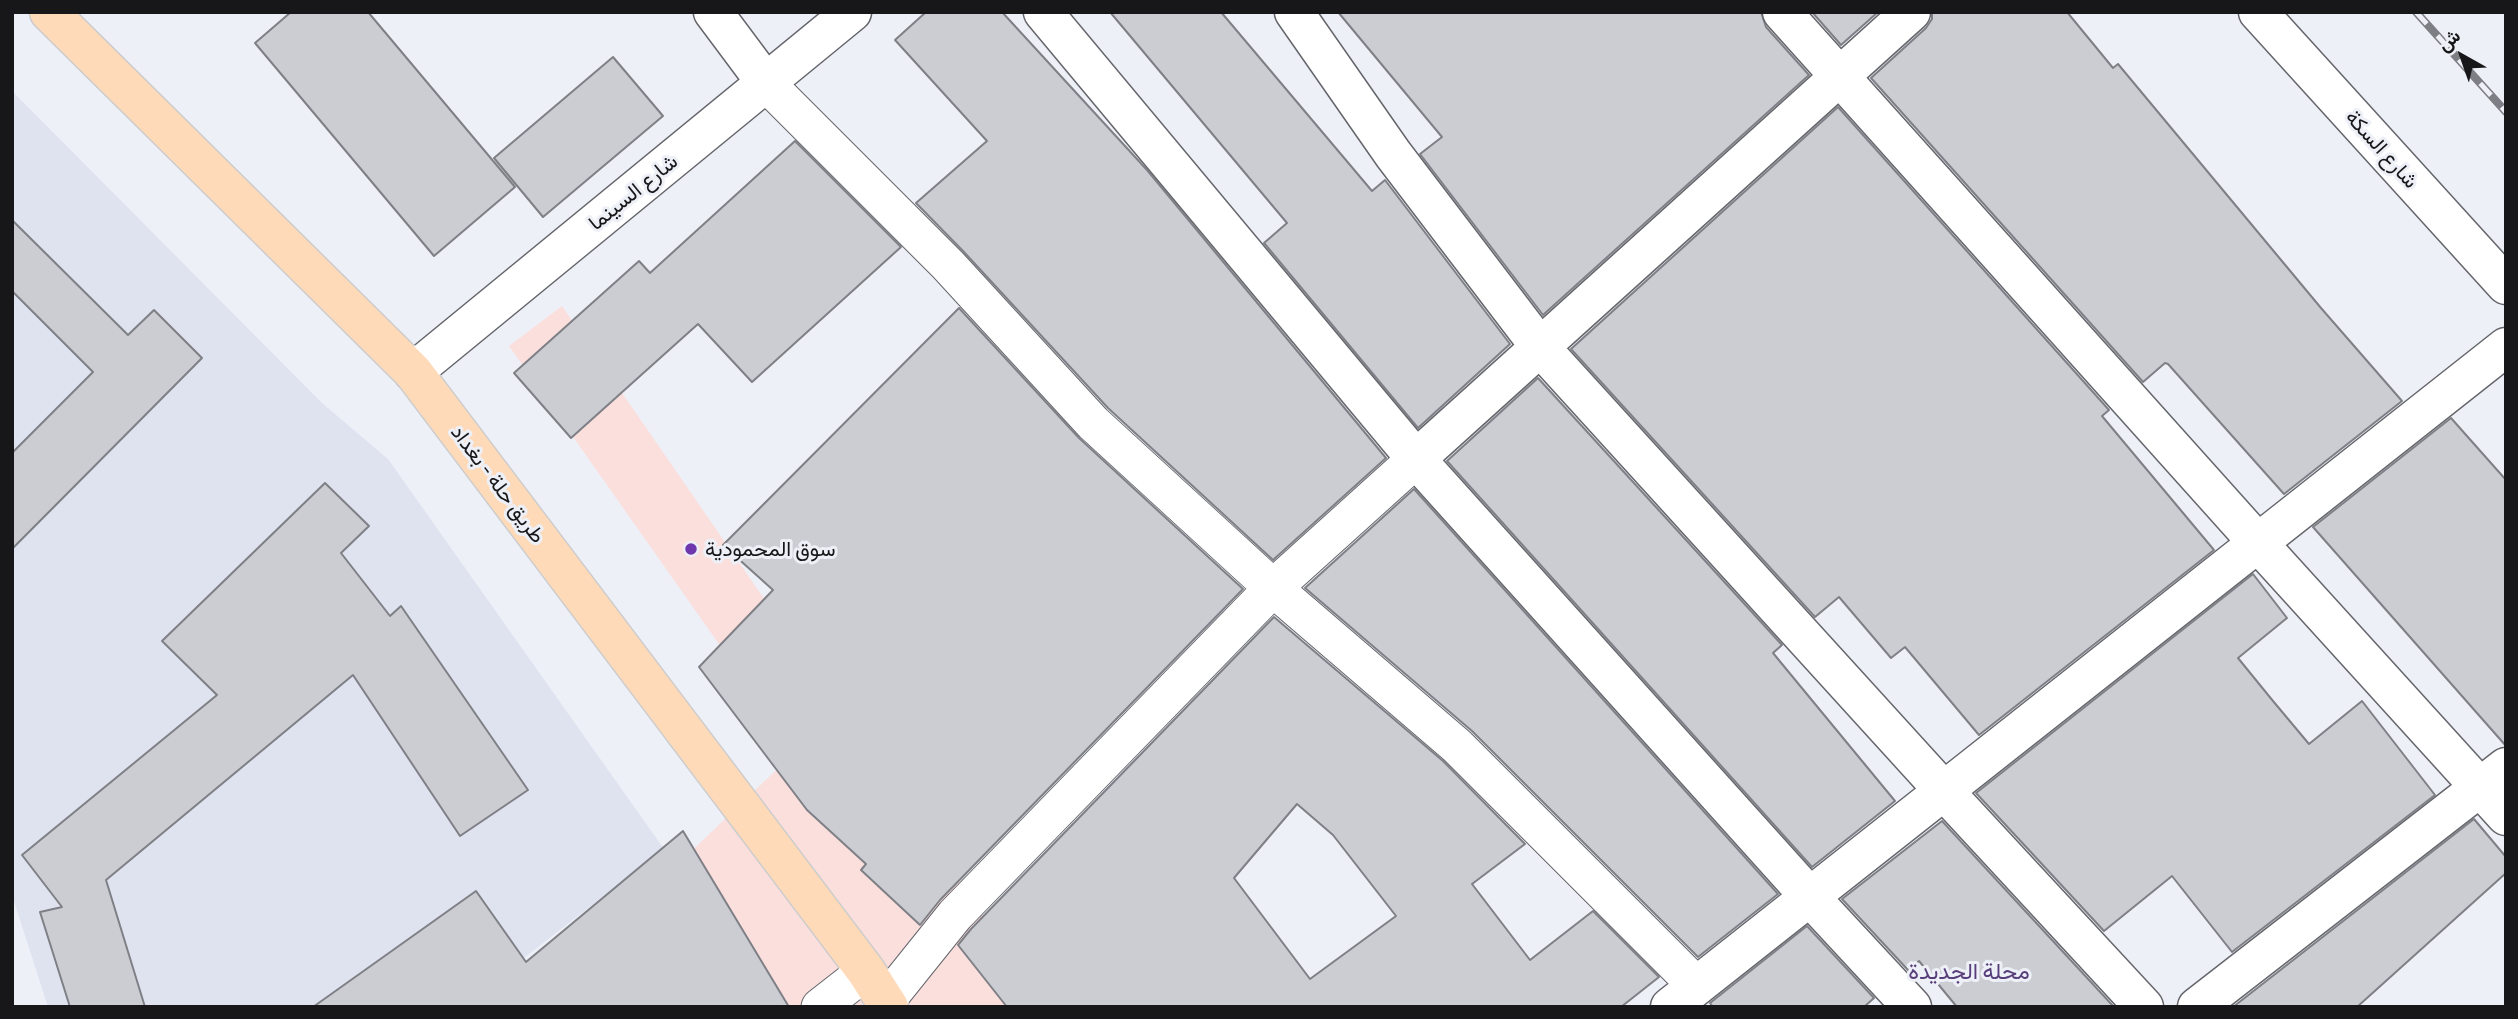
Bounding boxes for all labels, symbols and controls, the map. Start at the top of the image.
north arrow [2427,21,2497,91]
text: ش [2432,23,2464,56]
street label: شارع السكة [2340,105,2424,193]
street label: شارع السينما [583,148,683,236]
street label: طريق حلة - بغداد [445,420,551,548]
place label: سوق المحمودية [705,536,836,562]
marker: سوق المحمودية [683,541,699,557]
district label: محلة الجديدة [1908,957,2030,985]

